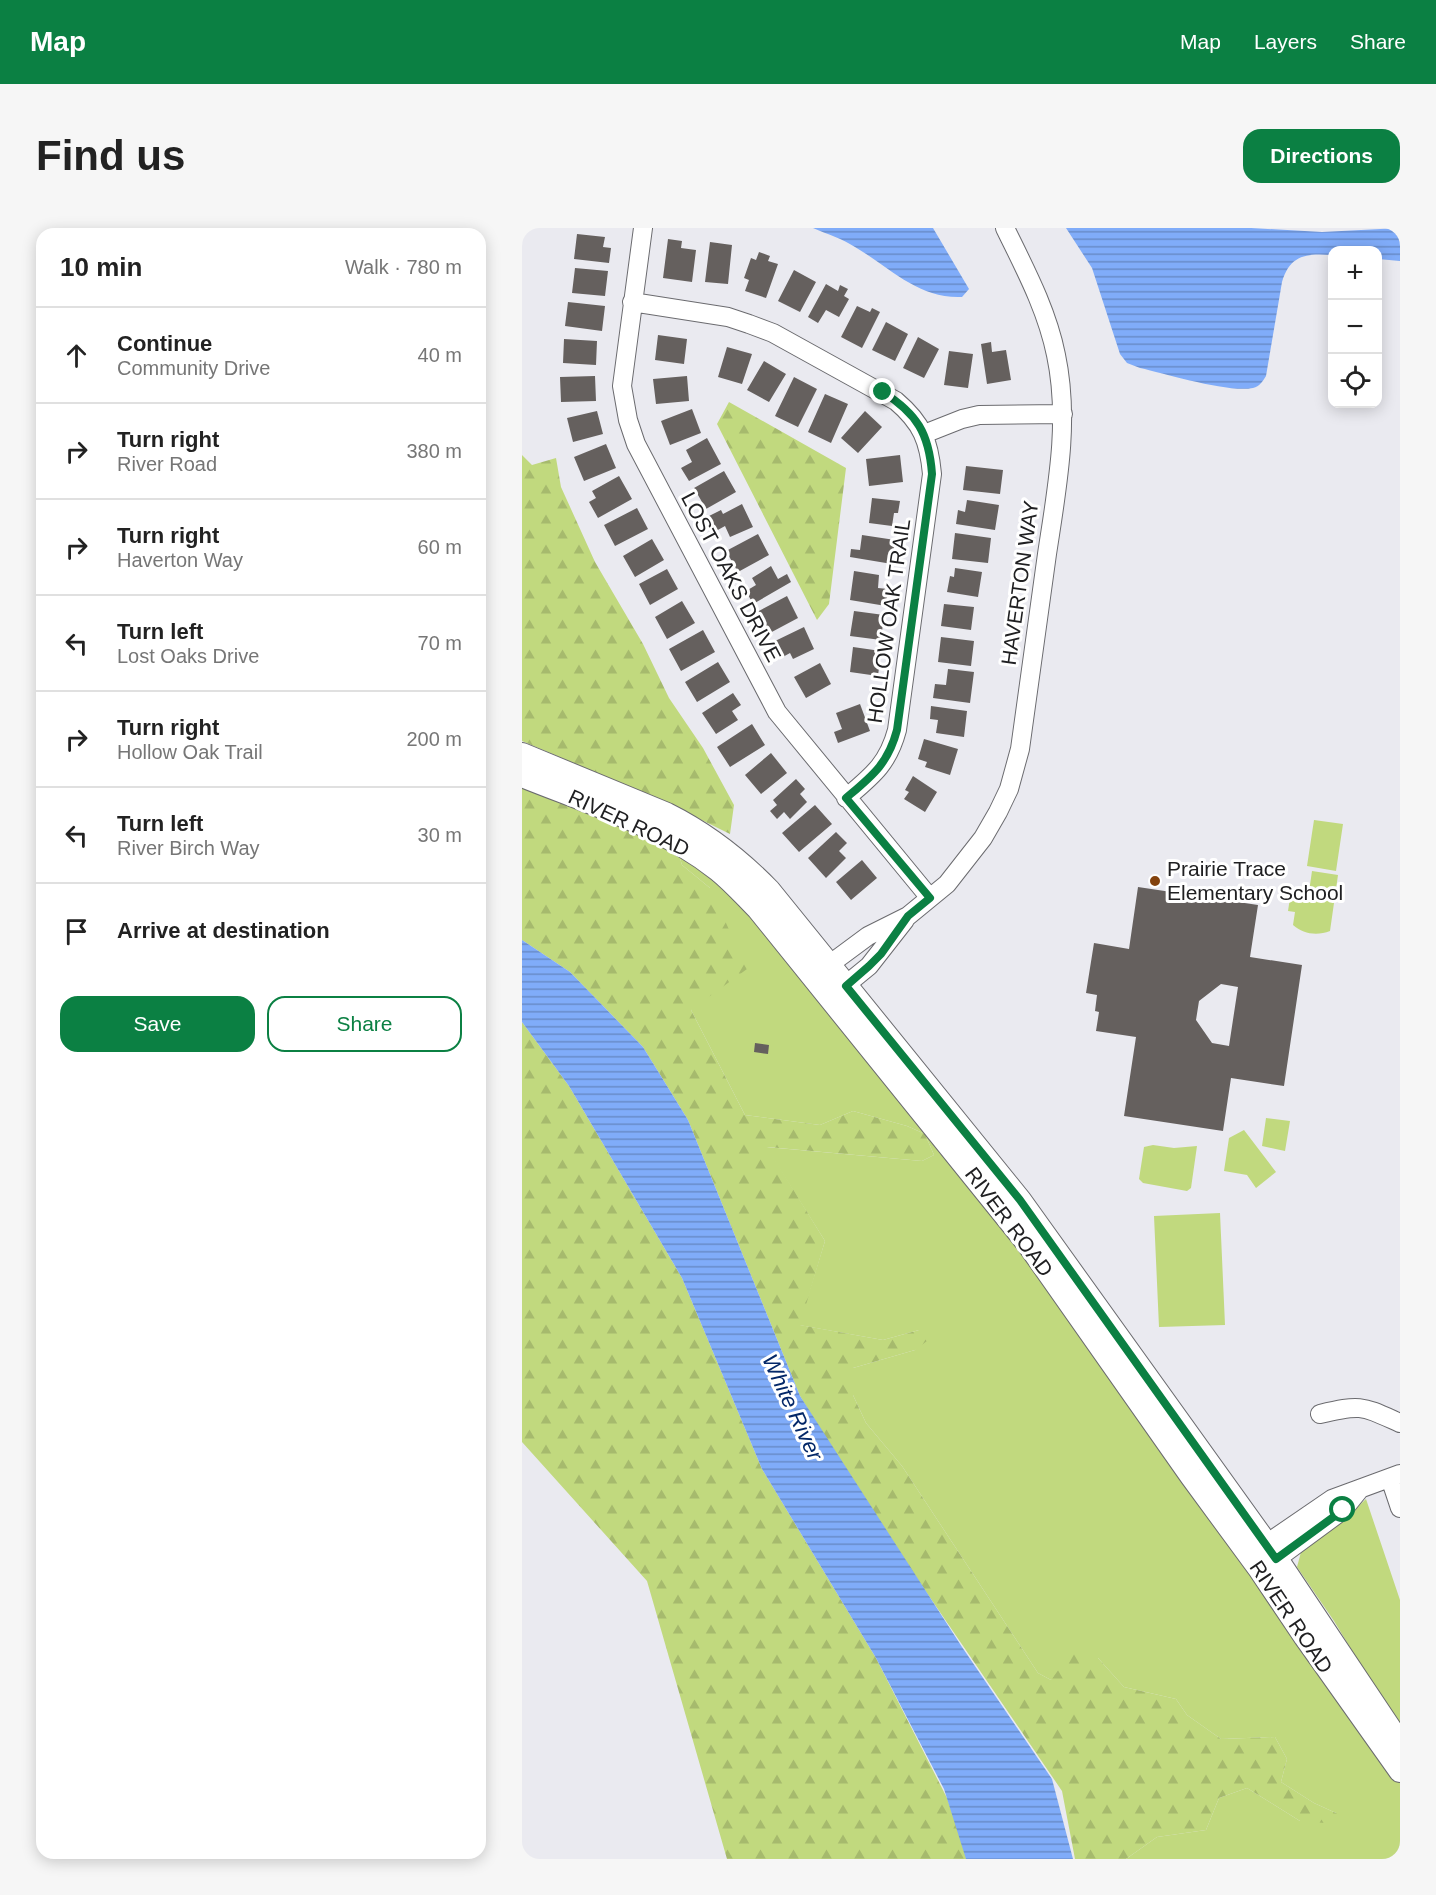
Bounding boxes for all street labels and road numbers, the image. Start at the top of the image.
street label: LOST OAKS DRIVE [677,488,786,665]
street label: HAVERTON WAY [997,499,1042,667]
street label: HOLLOW OAK TRAIL [863,517,914,725]
street label: RIVER ROAD [565,785,693,861]
street label: RIVER ROAD [961,1163,1058,1281]
street label: RIVER ROAD [1245,1556,1337,1677]

